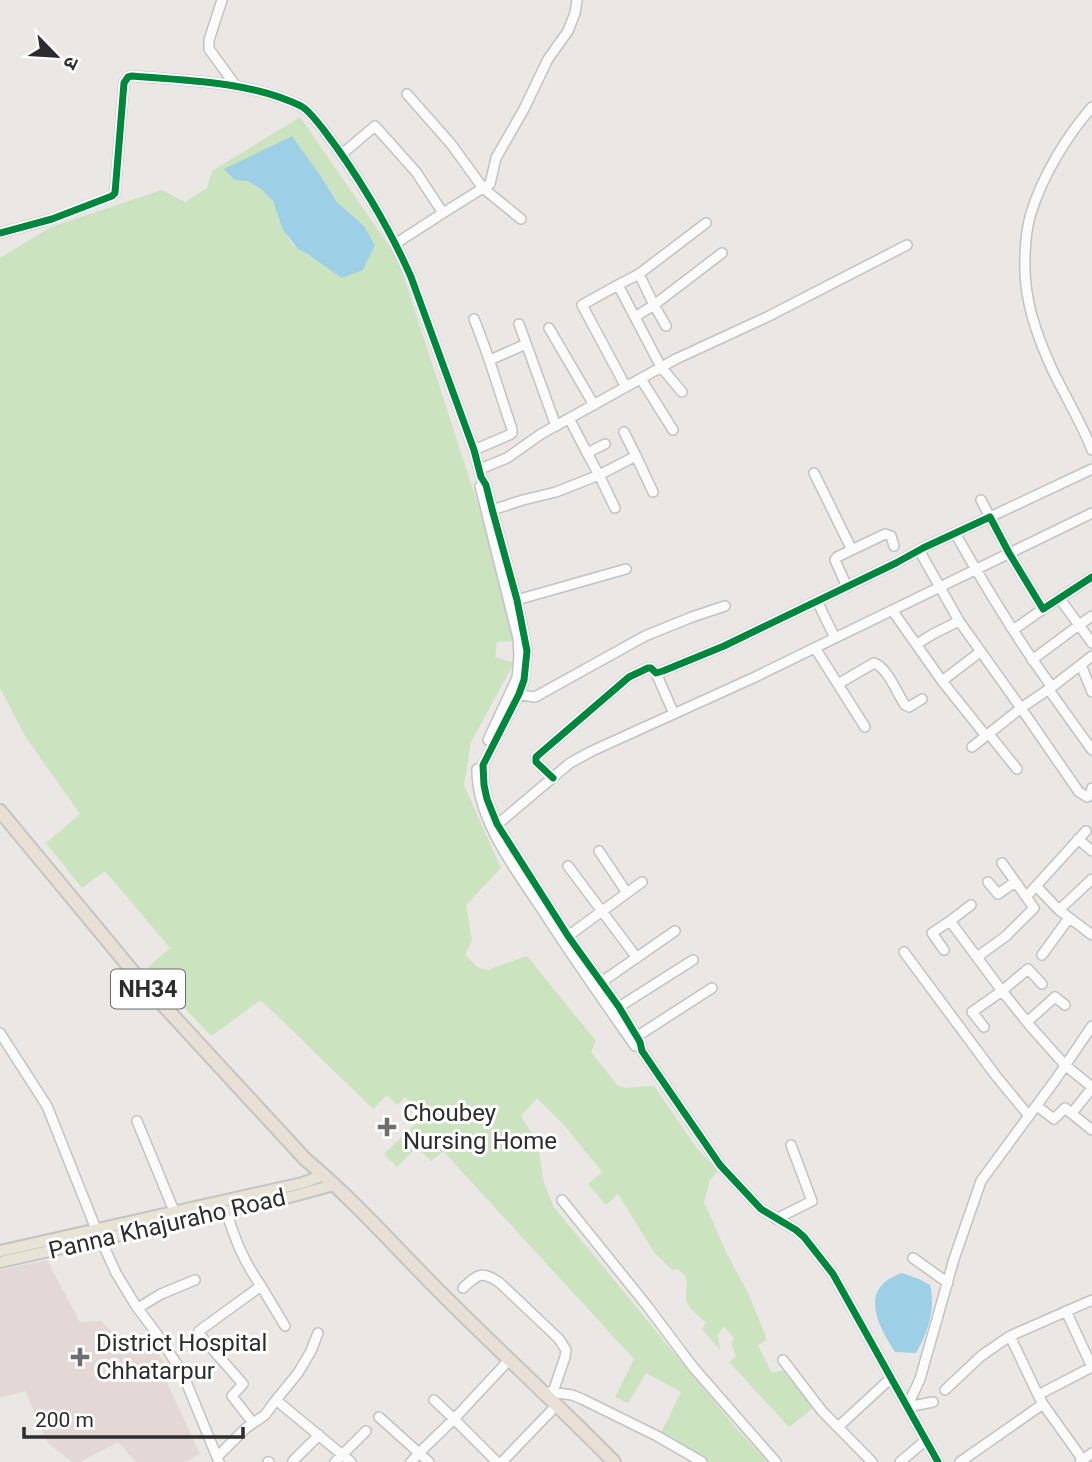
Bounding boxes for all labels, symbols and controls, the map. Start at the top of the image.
north arrow [21,21,91,91]
text: उ [58,53,84,74]
road number: NH34 [111,970,185,1008]
place label: Choubey Nursing Home [403,1099,557,1155]
marker: Choubey Nursing Home [377,1117,397,1137]
street label: Panna Khajuraho Road [46,1183,288,1265]
place label: District Hospital Chhatarpur [96,1329,267,1385]
marker: District Hospital Chhatarpur [70,1347,90,1367]
scale bar [24,1396,243,1440]
text: 200 m [35,1408,94,1432]

